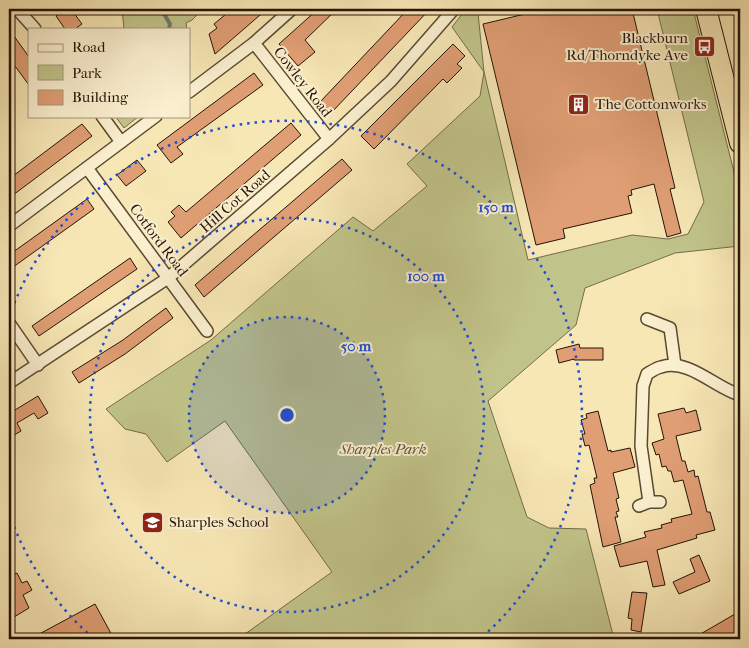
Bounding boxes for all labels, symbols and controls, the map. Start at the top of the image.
legend [28,28,190,118]
place label: Blackburn Rd/Thorndyke Ave [566,29,689,64]
bus stop icon: Blackburn Rd/Thorndyke Ave [692,35,716,59]
text: Road [72,38,106,56]
street label: Cowley Road [270,43,337,121]
text: Park [72,64,102,82]
text: Building [72,88,129,106]
building icon: The Cottonworks [567,92,591,116]
place label: The Cottonworks [595,95,707,113]
street label: Hill Cot Road [196,165,275,236]
text: 150 m [478,198,514,216]
street label: Cotford Road [126,200,193,280]
text: 100 m [407,267,445,285]
text: 50 m [341,337,372,355]
centre of rings [278,406,296,424]
park label: Sharples Park [338,440,427,458]
school or university icon: Sharples School [141,510,165,534]
place label: Sharples School [169,513,269,531]

